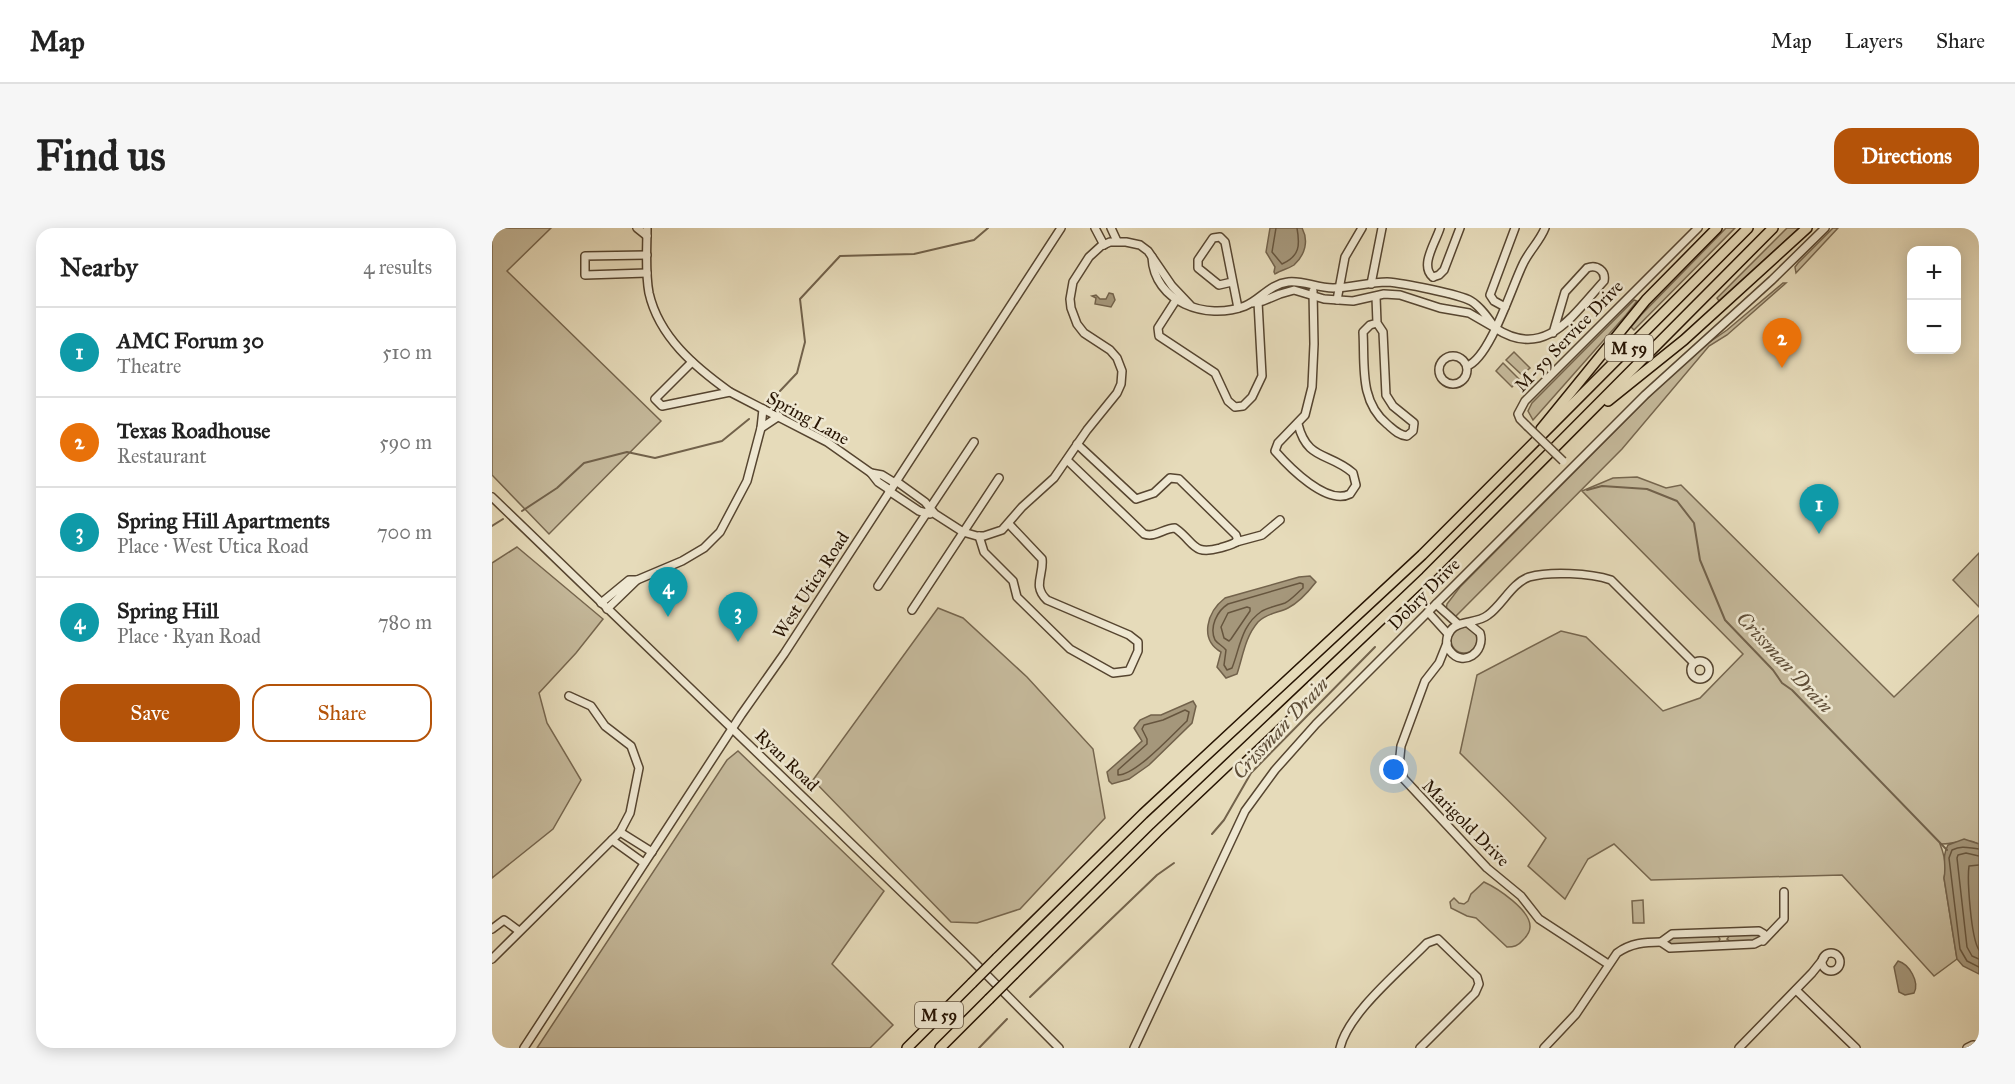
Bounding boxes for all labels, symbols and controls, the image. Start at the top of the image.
text: Map [30,24,85,59]
text: Map [1771,28,1812,54]
text: Layers [1845,28,1903,54]
text: Share [1936,28,1985,54]
button: Directions [1834,128,1979,184]
text: Find us [36,130,166,182]
map controls [1907,246,1961,354]
button: + [1907,246,1961,300]
text: Nearby [60,251,138,283]
text: 4 results [363,255,432,279]
street label: M-59 Service Drive [1510,276,1628,396]
button: − [1907,300,1961,354]
pin: 2 [1762,318,1802,368]
text: AMC Forum 30 [117,327,264,354]
road number: M 59 [1605,335,1653,361]
text: 1 [76,340,83,364]
text: 510 m [382,340,432,364]
text: Theatre [117,354,181,378]
street label: Spring Lane [762,386,853,451]
text: Texas Roadhouse [117,417,270,444]
text: 2 [75,430,84,454]
text: 590 m [379,430,432,454]
text: Restaurant [117,444,207,468]
pin: 1 [1800,484,1838,534]
text: Spring Hill Apartments [117,507,330,534]
text: 3 [76,520,84,544]
text: 700 m [377,520,432,544]
street label: West Utica Road [768,527,854,643]
text: Place · West Utica Road [117,534,309,558]
street label: Dobry Drive [1383,553,1465,635]
pin: 4 [648,568,687,617]
pin: 3 [718,592,758,642]
text: Spring Hill [117,597,219,624]
water label: Crissman Drain [1732,606,1839,718]
text: 4 [74,610,85,634]
text: 780 m [378,610,432,634]
text: Place · Ryan Road [117,624,261,648]
water label: Crissman Drain [1227,672,1334,784]
button: Save [60,684,240,742]
button: Share [252,684,432,742]
street label: Ryan Road [751,724,823,796]
your location [1379,755,1408,784]
street label: Marigold Drive [1417,775,1514,872]
road number: M 59 [915,1002,963,1028]

